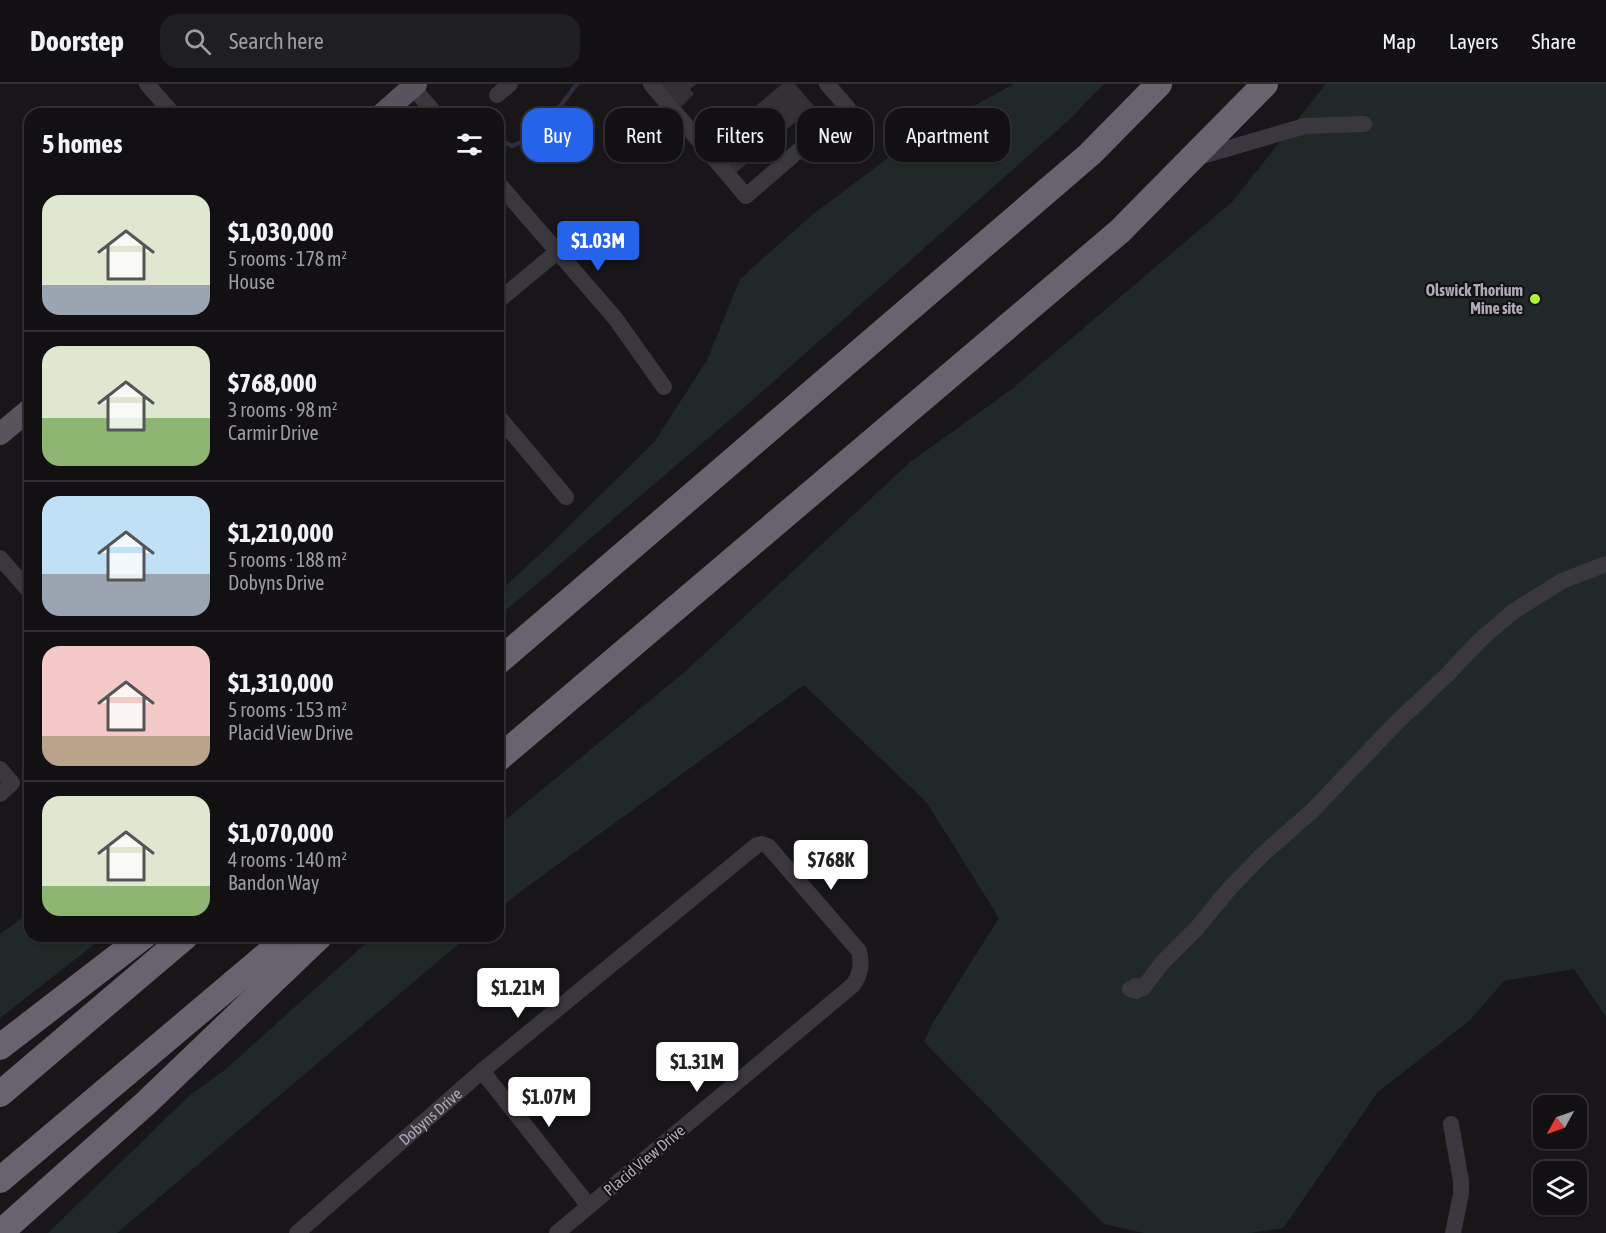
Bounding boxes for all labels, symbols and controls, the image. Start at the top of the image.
search box [160,14,580,68]
text: Doorstep [30,25,124,57]
icon: search [181,25,214,58]
text: Search here [229,28,324,54]
text: Map [1382,29,1416,53]
text: Layers [1449,29,1499,53]
text: Share [1532,29,1576,53]
chip: Buy [522,108,593,162]
chip: Rent [605,108,683,162]
chip: Filters [695,108,785,162]
chip: New [797,108,873,162]
chip: Apartment [885,108,1010,162]
icon: filters [453,128,486,161]
text: 5 homes [42,129,122,159]
text: $1,030,000 [228,217,334,247]
icon: home [90,219,162,291]
pin: $1.03M [549,221,647,272]
text: $1.03M [571,229,625,252]
text: 5 rooms · 178 m² [228,247,347,270]
text: House [228,270,275,293]
place label: Olswick Thorium Mine site [1426,281,1523,317]
marker: Olswick Thorium Mine site [1528,292,1542,306]
text: $768,000 [228,368,317,398]
icon: home [90,370,162,442]
text: 3 rooms · 98 m² [228,398,338,421]
text: Carmir Drive [228,421,319,444]
text: $1,210,000 [228,518,334,548]
icon: home [90,520,162,592]
text: 5 rooms · 188 m² [228,548,347,571]
text: Dobyns Drive [228,571,324,594]
text: $1,310,000 [228,668,334,698]
icon: home [90,670,162,742]
text: 5 rooms · 153 m² [228,698,347,721]
text: Placid View Drive [228,721,353,744]
text: $1,070,000 [228,818,334,848]
icon: home [90,820,162,892]
pin: $768K [789,840,873,891]
text: 4 rooms · 140 m² [228,848,347,871]
text: $768K [808,848,854,871]
text: Bandon Way [228,871,319,894]
pin: $1.21M [469,968,567,1019]
text: $1.21M [491,976,545,999]
pin: $1.31M [648,1042,746,1093]
text: $1.31M [670,1050,724,1073]
pin: $1.07M [500,1077,598,1128]
street label: Dobyns Drive [395,1084,465,1149]
text: $1.07M [522,1085,576,1108]
north arrow [1533,1095,1587,1149]
map controls [1533,1095,1587,1215]
street label: Placid View Drive [600,1121,688,1199]
button: layers [1533,1161,1587,1215]

